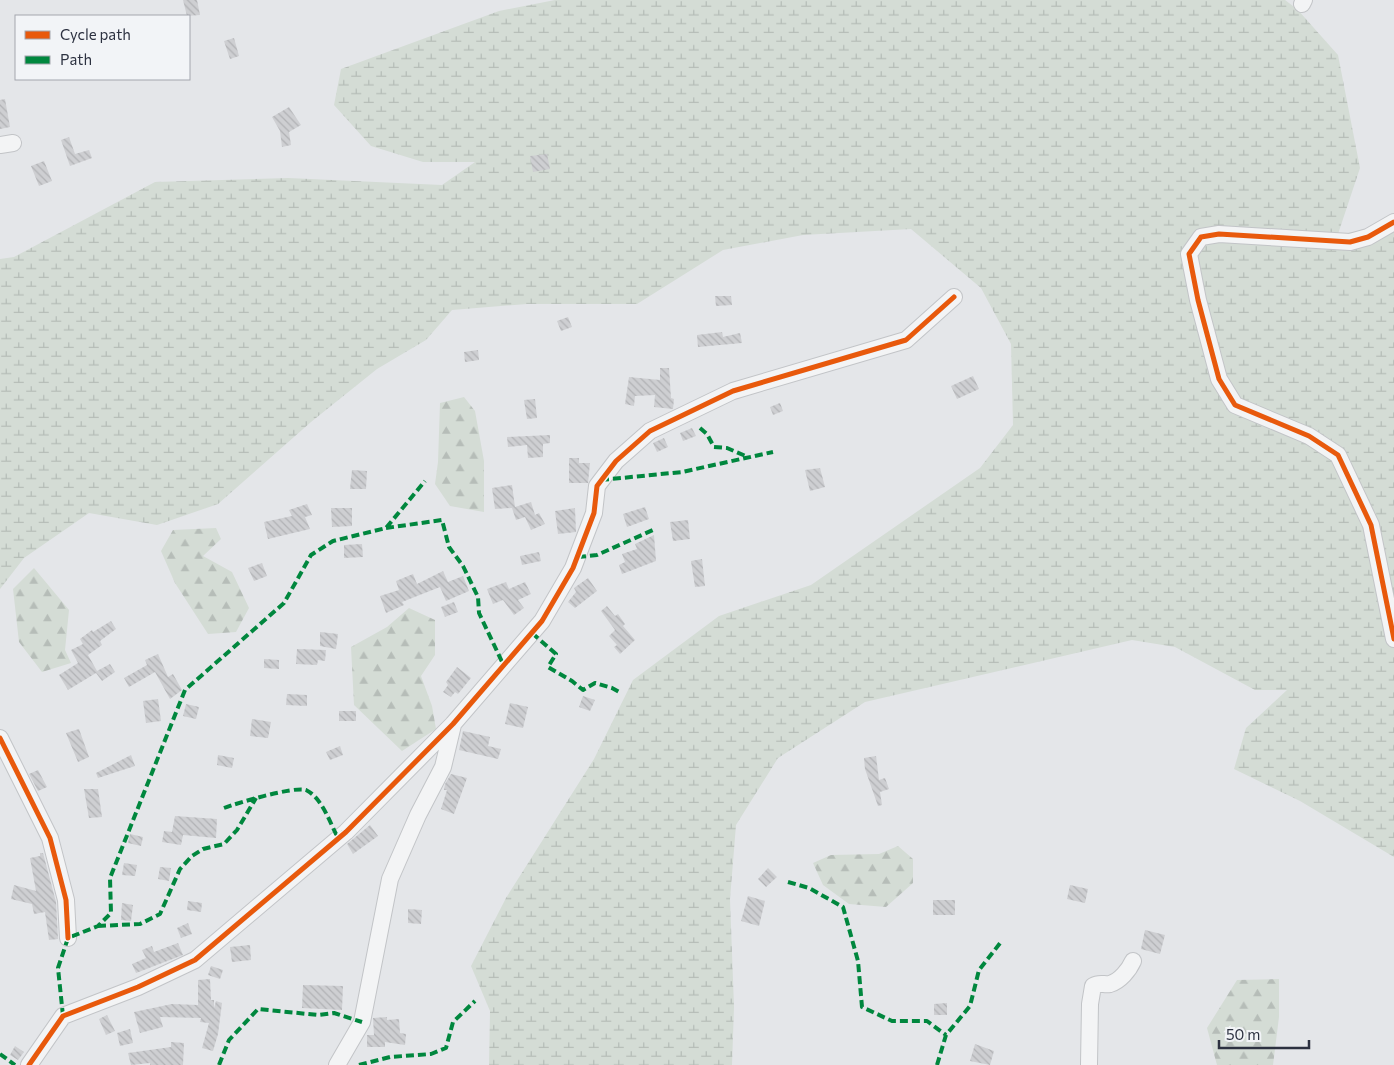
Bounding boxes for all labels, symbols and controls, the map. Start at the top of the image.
legend [15,15,190,80]
text: Cycle path [60,25,131,43]
text: Path [60,50,92,68]
scale bar [1219,1018,1309,1050]
text: 50 m [1226,1025,1260,1043]

